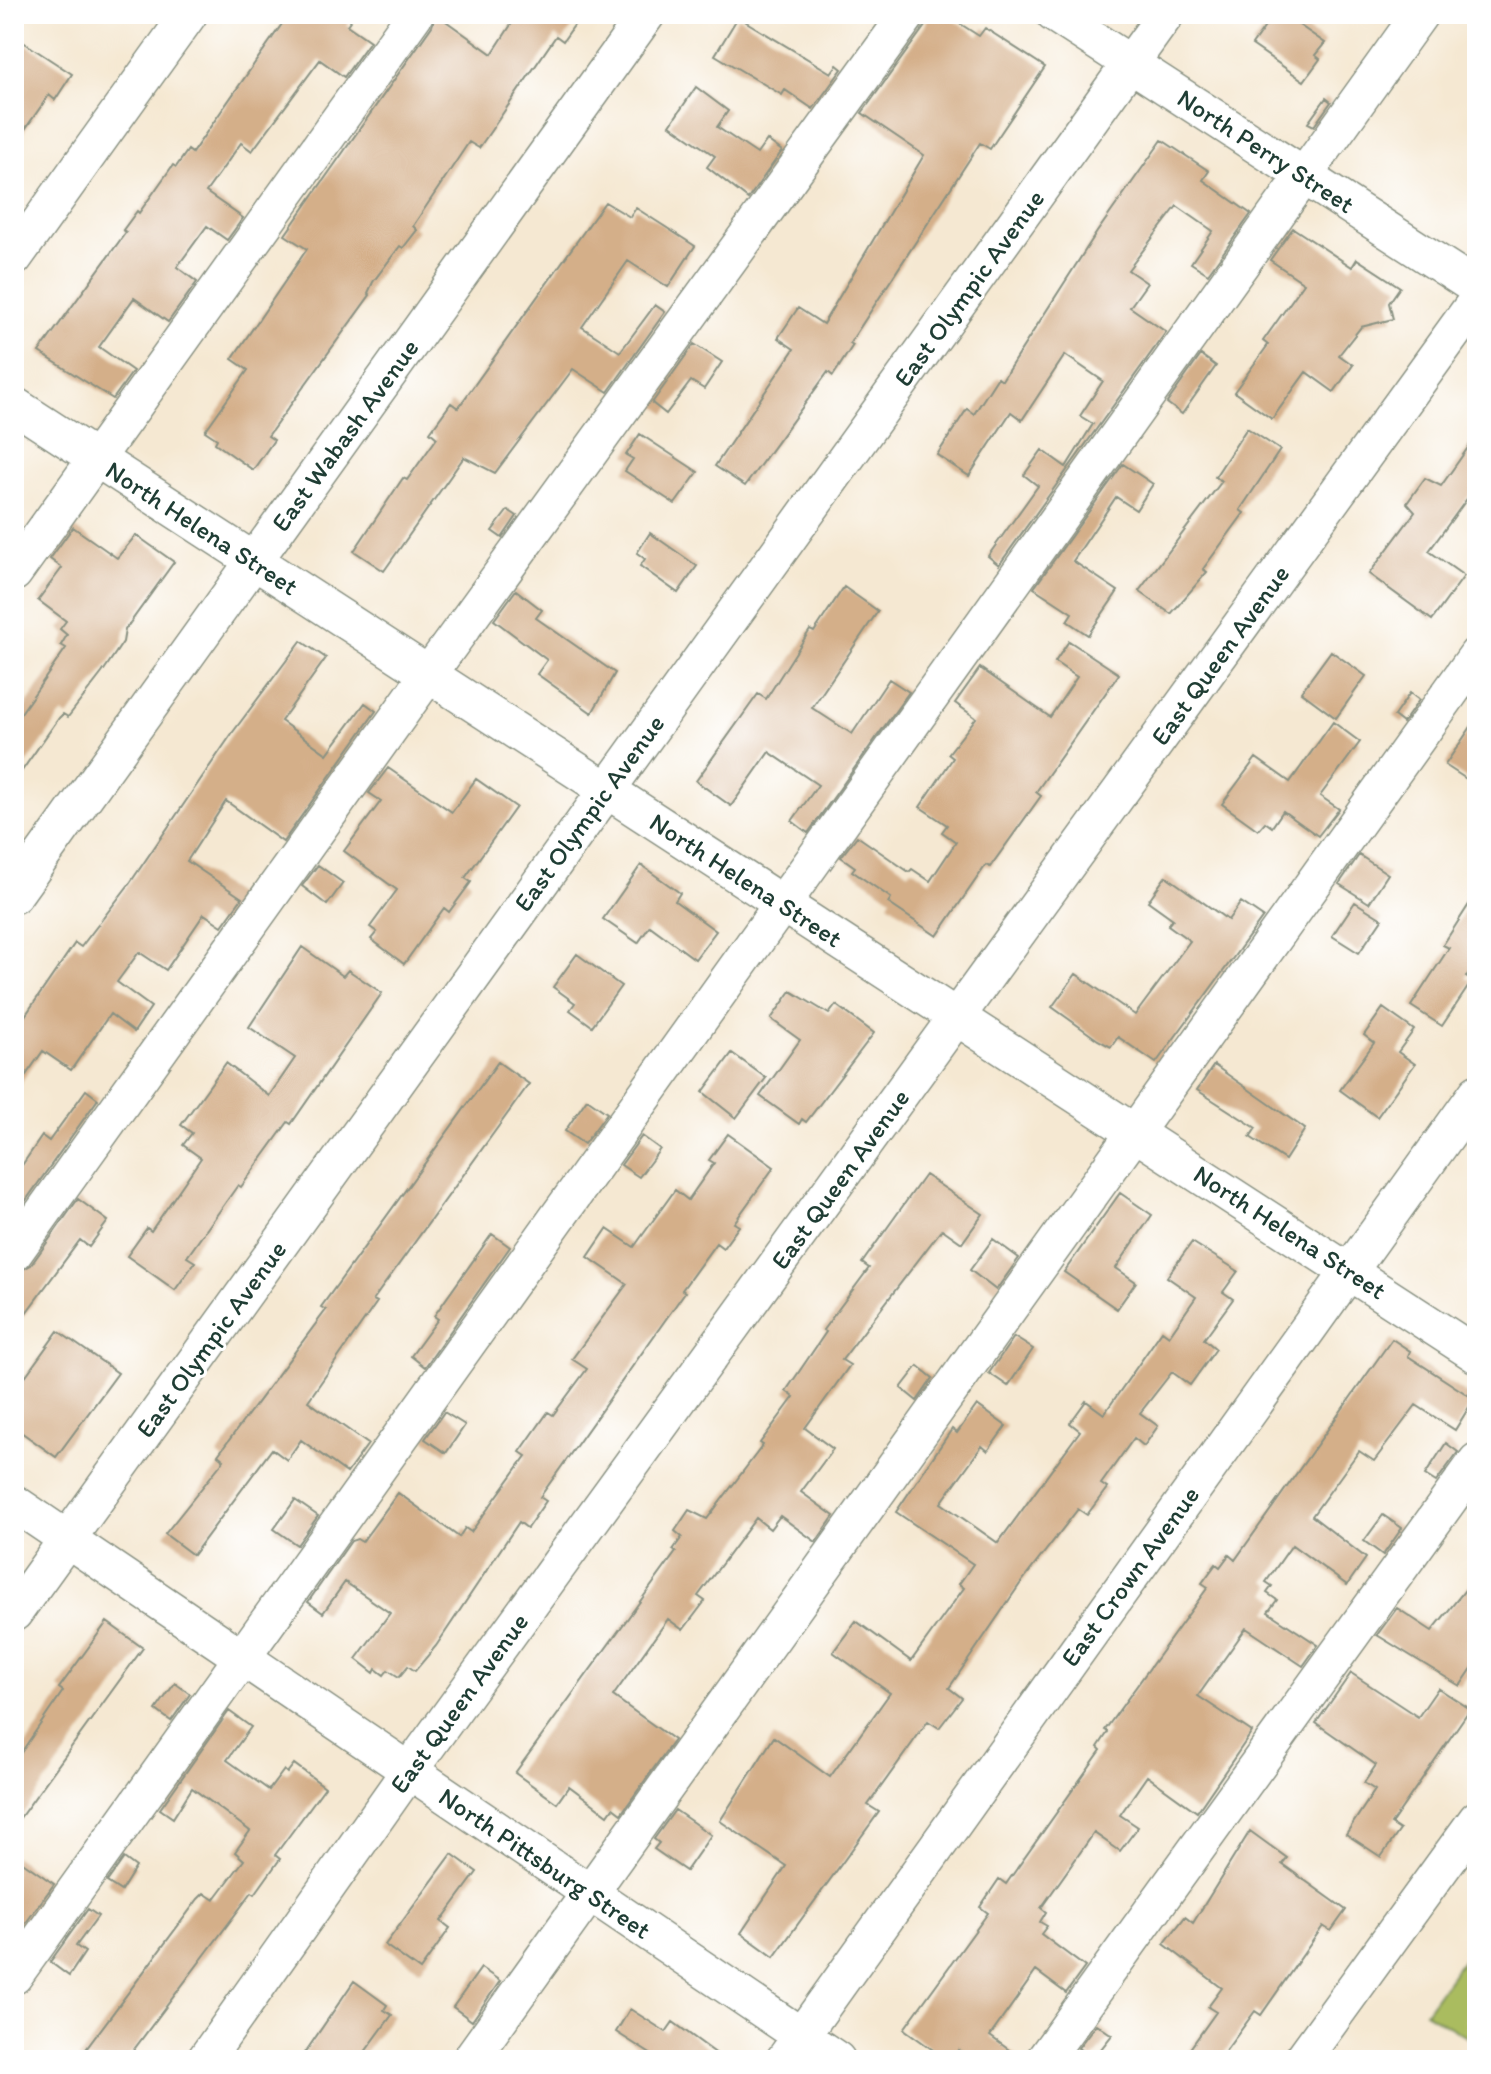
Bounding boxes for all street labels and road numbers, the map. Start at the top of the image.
street label: North Perry Street [1171,82,1361,220]
street label: East Olympic Avenue [887,183,1051,393]
street label: East Wabash Avenue [264,332,426,538]
street label: North Helena Street [100,454,305,602]
street label: East Queen Avenue [1144,559,1296,751]
street label: East Olympic Avenue [507,708,671,918]
street label: North Helena Street [644,806,849,954]
street label: East Queen Avenue [764,1083,916,1275]
street label: North Helena Street [1188,1158,1393,1306]
street label: East Olympic Avenue [129,1234,293,1444]
street label: East Crown Avenue [1054,1479,1206,1673]
street label: East Queen Avenue [383,1607,535,1799]
street label: North Pittsburg Street [433,1780,657,1946]

